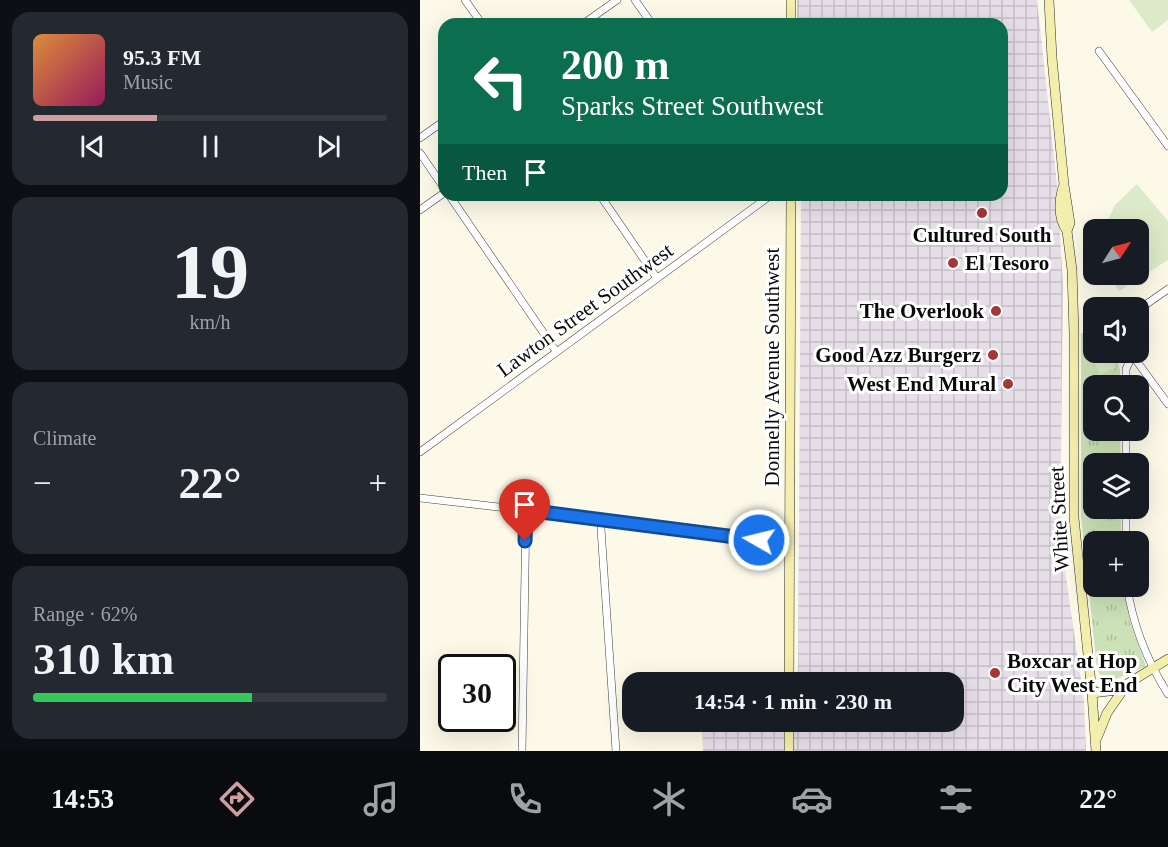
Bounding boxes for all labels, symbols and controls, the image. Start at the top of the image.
icon: left [462,42,540,120]
text: 200 m [561,42,670,88]
text: 95.3 FM [123,45,201,70]
text: Music [123,71,173,93]
text: Sparks Street Southwest [561,91,824,121]
icon: previous [76,130,109,163]
icon: pause [194,130,227,163]
icon: next [312,130,345,163]
icon: arrive [519,156,552,189]
text: Then [462,160,507,185]
marker: Cultured South [975,206,989,220]
north arrow [1083,219,1149,285]
map controls [1083,219,1149,597]
place label: Cultured South [912,223,1052,247]
text: 19 [171,228,249,315]
street label: Lawton Street Southwest [493,238,678,382]
street label: Donnelly Avenue Southwest [760,247,784,486]
place label: El Tesoro [965,251,1049,275]
marker: El Tesoro [946,256,960,270]
button: sound [1083,297,1149,363]
place label: The Overlook [860,299,984,323]
marker: The Overlook [989,304,1003,318]
text: km/h [189,311,231,333]
place label: Good Azz Burgerz [815,343,981,367]
marker: Good Azz Burgerz [986,348,1000,362]
place label: West End Mural [847,372,996,396]
button: search [1083,375,1149,441]
marker: West End Mural [1001,377,1015,391]
text: Climate [33,427,96,449]
button: layers [1083,453,1149,519]
text: 22° [179,458,242,508]
text: − [33,465,52,501]
text: + [368,465,387,501]
street label: White Street [1044,466,1074,572]
pin [499,479,550,541]
icon: arrive [508,488,541,521]
position arrow [727,508,791,572]
button: + [1083,531,1149,597]
text: Range · 62% [33,603,137,625]
text: 310 km [33,634,174,684]
place label: Boxcar at Hop City West End [1007,649,1138,697]
speed limit sign: 30 [438,654,516,732]
marker: Boxcar at Hop City West End [988,666,1002,680]
text: 14:54 · 1 min · 230 m [694,689,892,714]
icon: directions [216,778,258,820]
icon: music [360,778,402,820]
icon: phone [504,778,546,820]
icon: climate [648,778,690,820]
icon: car [791,778,833,820]
icon: filters [935,778,977,820]
text: 14:53 [51,784,114,814]
text: 22° [1079,784,1117,814]

